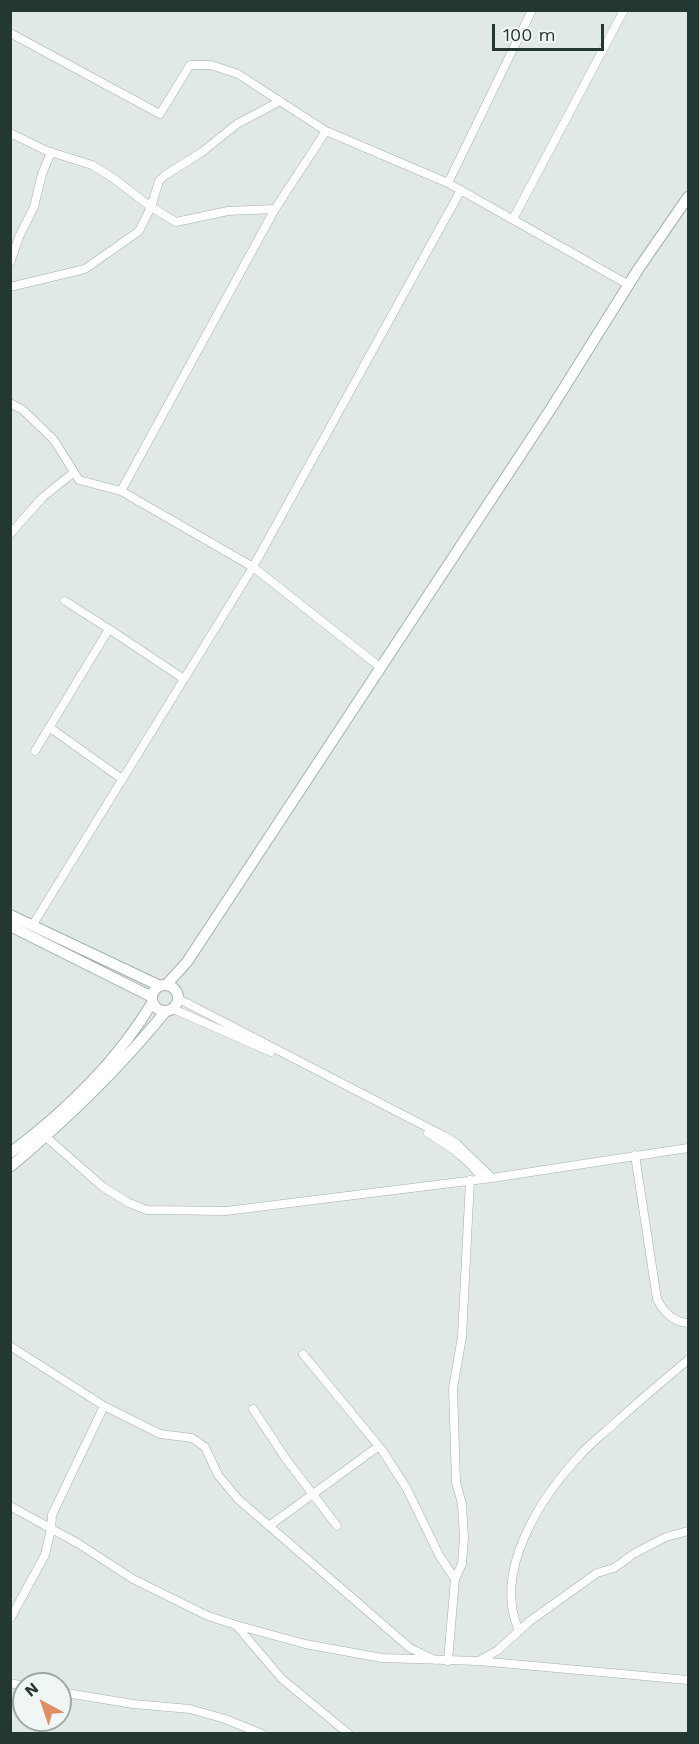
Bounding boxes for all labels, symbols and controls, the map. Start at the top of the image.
scale bar [495,12,608,50]
text: 100 m [503,24,556,45]
north arrow [12,1672,72,1732]
text: N [21,1678,42,1700]

